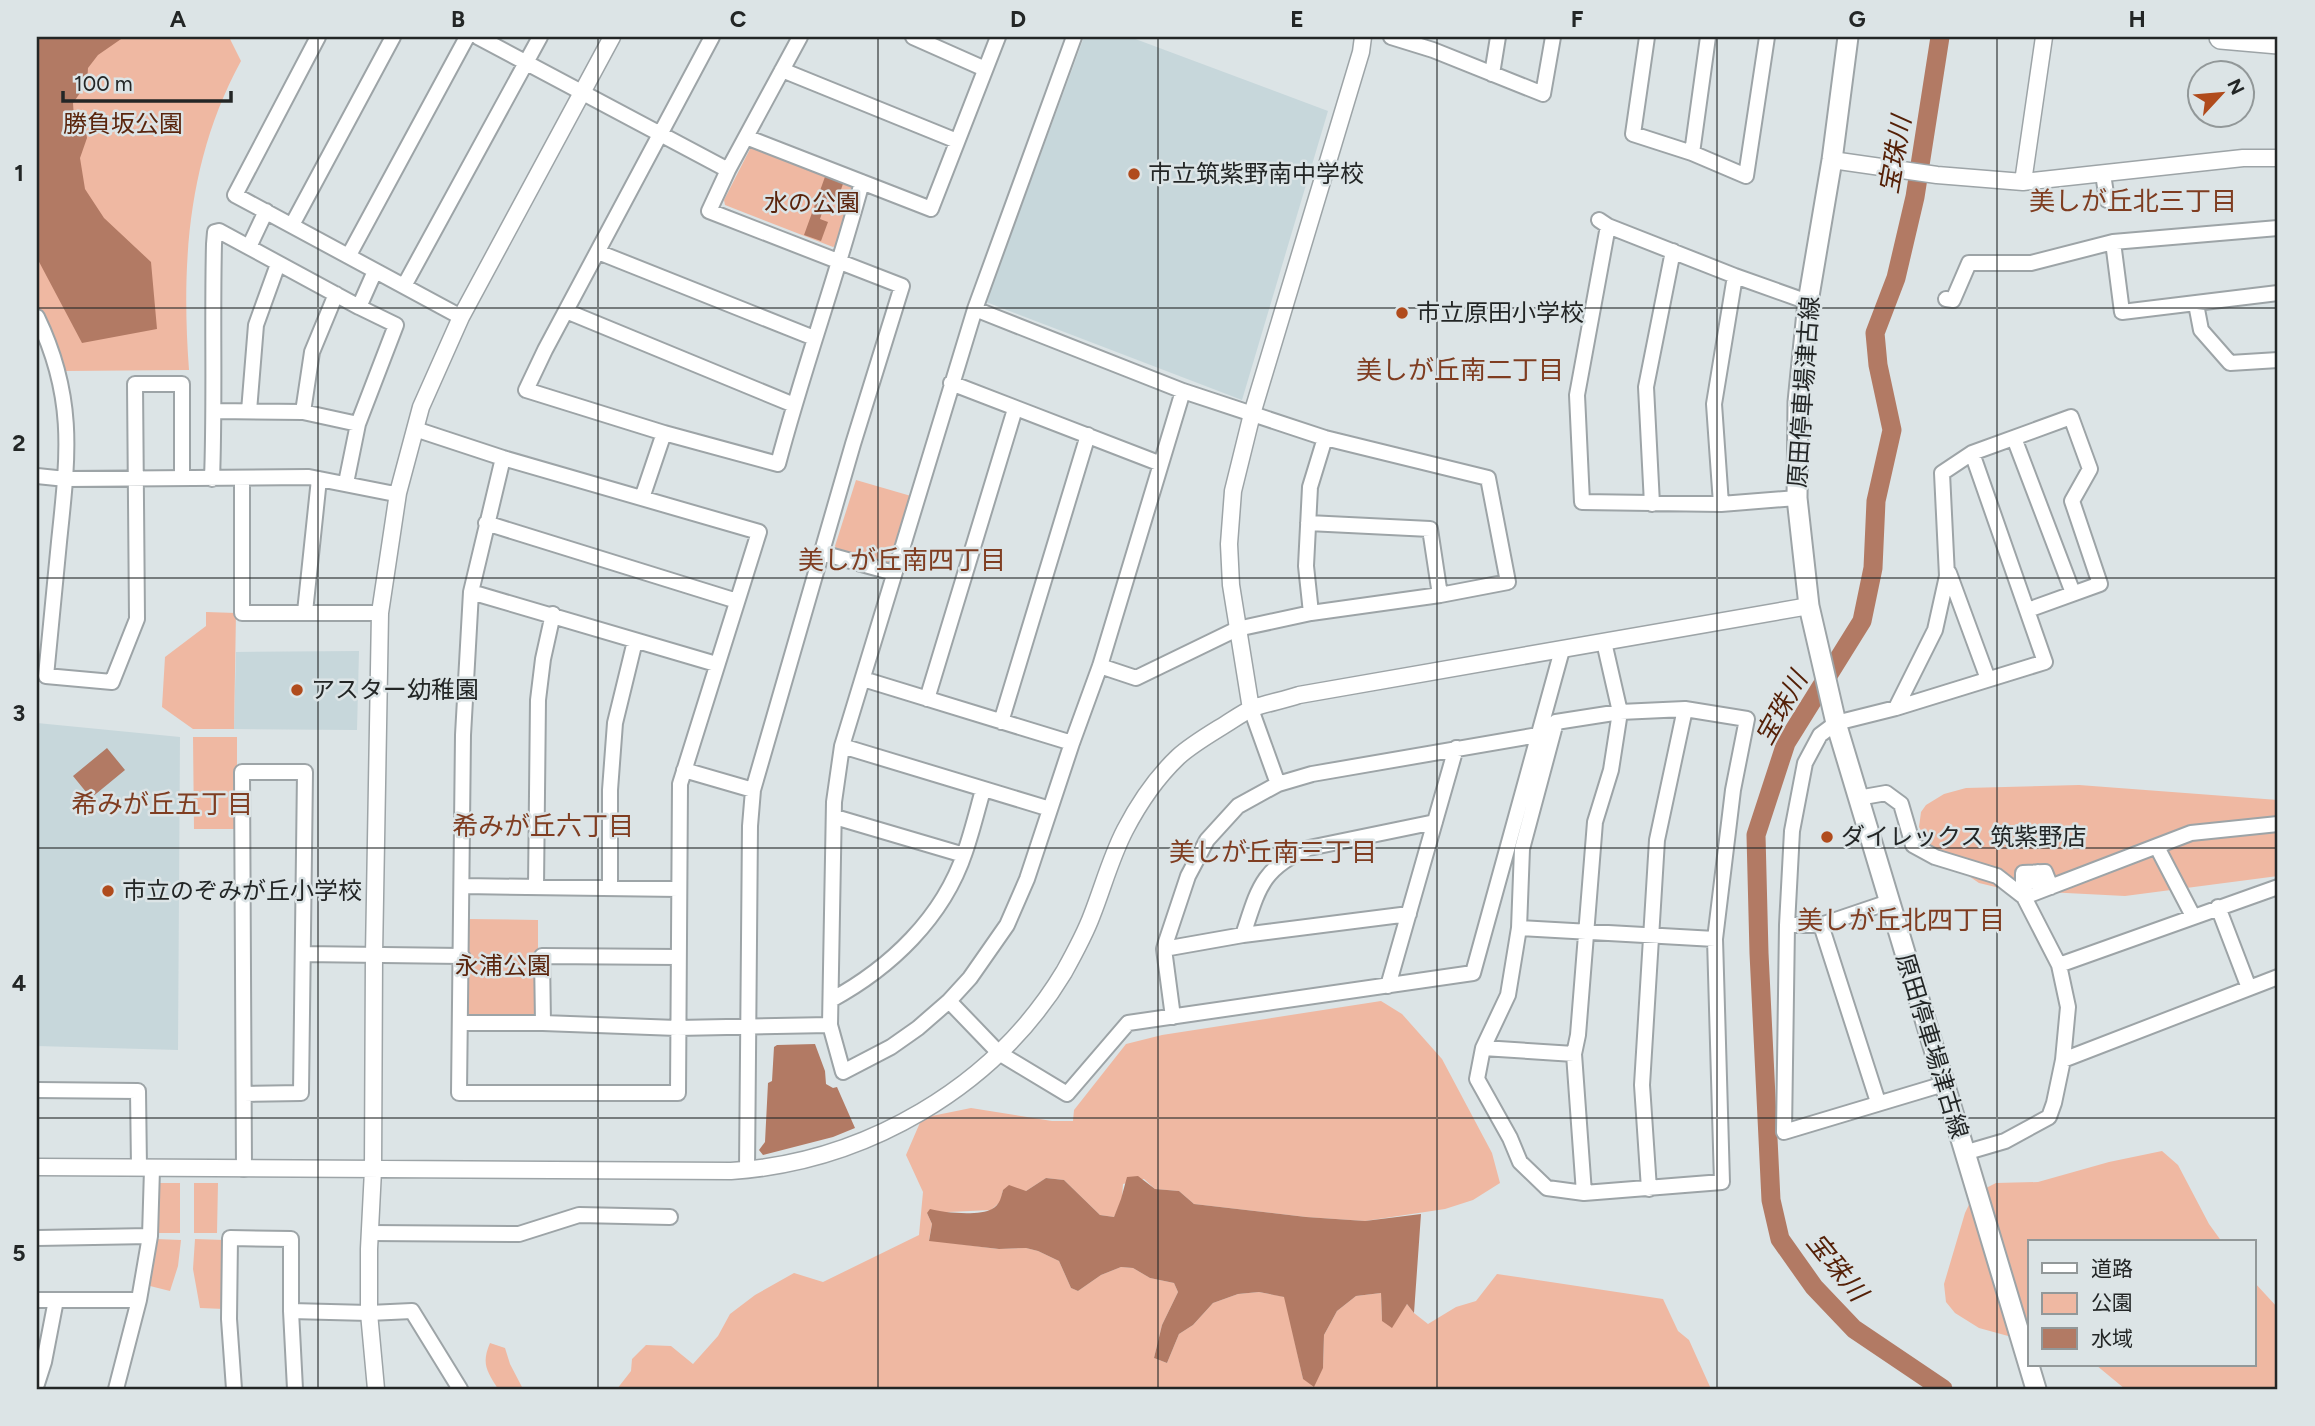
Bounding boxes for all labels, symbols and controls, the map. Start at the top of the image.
text: A [170,5,187,33]
text: B [451,5,465,33]
text: C [730,5,747,33]
text: D [1010,5,1026,33]
text: E [1290,5,1304,33]
text: F [1571,5,1584,33]
text: G [1848,5,1866,33]
text: H [2128,5,2146,33]
scale bar [63,60,231,104]
north arrow [2186,60,2256,130]
text: 100 m [74,71,133,96]
text: N [2222,75,2249,98]
park label: 勝負坂公園 [63,109,183,138]
water label: 宝珠川 [1872,111,1918,196]
text: 1 [14,159,24,187]
place label: 市立筑紫野南中学校 [1148,159,1364,188]
marker: 市立筑紫野南中学校 [1126,166,1142,182]
district label: 美しが丘北三丁目 [2029,185,2237,217]
park label: 水の公園 [764,188,860,217]
street label: 原田停車場津古線 [1782,295,1825,489]
place label: 市立原田小学校 [1416,298,1584,327]
marker: 市立原田小学校 [1394,305,1410,321]
district label: 美しが丘南二丁目 [1356,354,1564,386]
text: 2 [12,429,26,457]
district label: 美しが丘南四丁目 [798,544,1006,576]
water label: 宝珠川 [1748,664,1815,750]
place label: アスター幼稚園 [311,675,479,704]
marker: アスター幼稚園 [289,682,305,698]
text: 3 [13,699,25,727]
district label: 希みが丘五丁目 [71,788,253,820]
district label: 希みが丘六丁目 [452,810,634,842]
place label: ダイレックス 筑紫野店 [1841,822,2086,851]
marker: ダイレックス 筑紫野店 [1819,829,1835,845]
district label: 美しが丘南三丁目 [1169,836,1377,868]
place label: 市立のぞみが丘小学校 [122,876,362,905]
marker: 市立のぞみが丘小学校 [100,883,116,899]
district label: 美しが丘北四丁目 [1797,904,2005,936]
street label: 原田停車場津古線 [1891,950,1974,1142]
park label: 永浦公園 [455,951,551,980]
text: 4 [12,969,26,997]
water label: 宝珠川 [1800,1227,1876,1310]
text: 5 [12,1239,26,1267]
legend [2028,1240,2256,1366]
text: 道路 [2091,1256,2133,1281]
text: 公園 [2091,1290,2133,1315]
text: 水域 [2091,1326,2133,1351]

